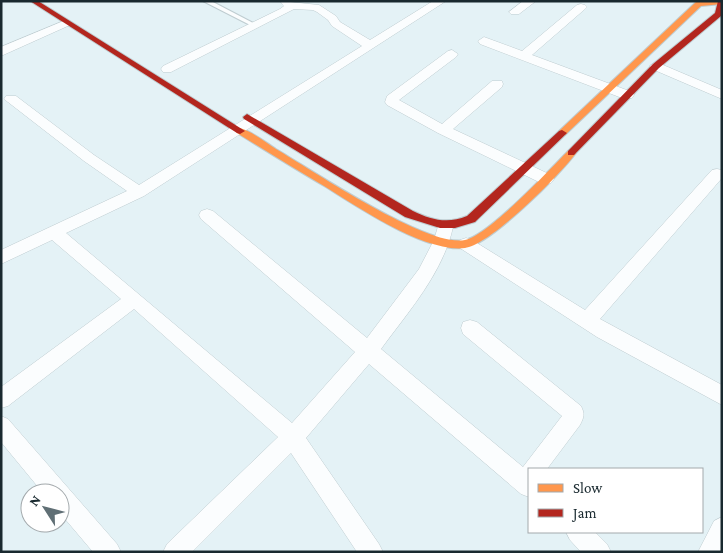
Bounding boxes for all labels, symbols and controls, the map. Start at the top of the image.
legend [528,468,703,533]
text: Slow [573,480,603,496]
north arrow [20,483,70,533]
text: N [25,491,44,509]
text: Jam [571,505,596,522]

